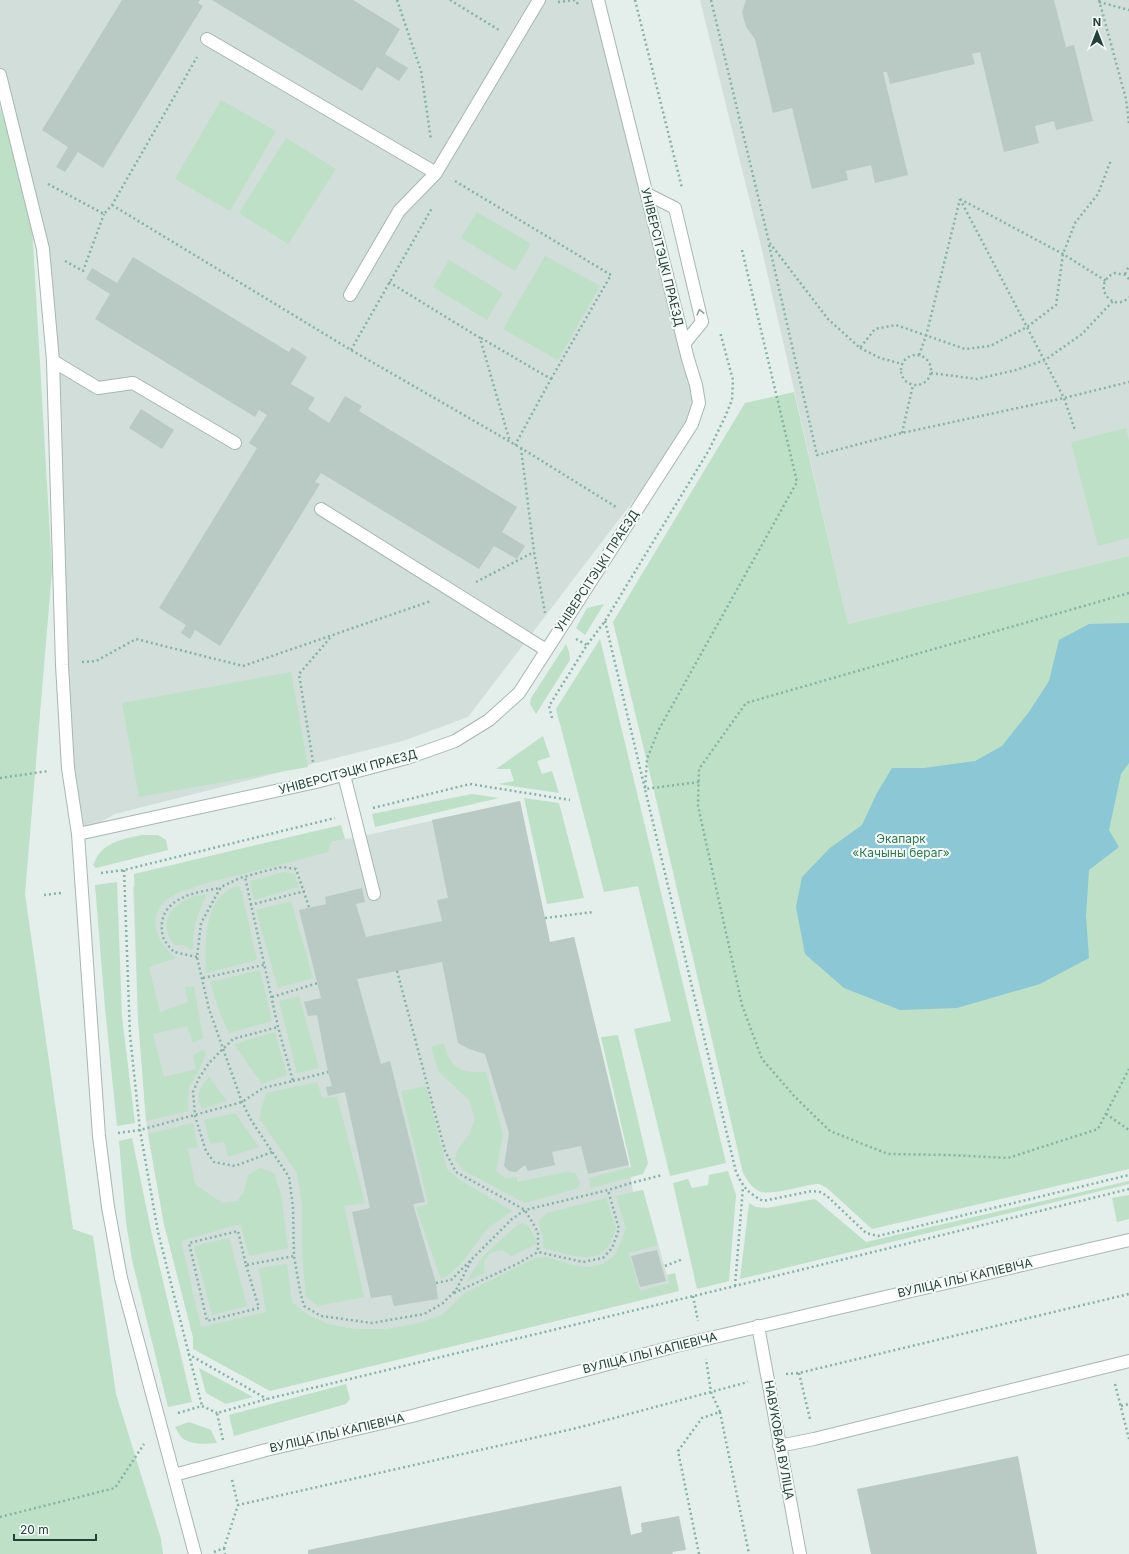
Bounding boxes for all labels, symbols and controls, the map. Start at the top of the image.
north arrow [1077,12,1117,52]
text: N [1093,15,1101,29]
street label: УНІВЕРСІТЭЦКІ ПРАЕЗД [638,186,687,328]
one-way arrow [696,309,705,316]
street label: УНІВЕРСІТЭЦКІ ПРАЕЗД [552,507,642,634]
street label: УНІВЕРСІТЭЦКІ ПРАЕЗД [277,746,419,797]
park label: Экапарк «Качыны бераг» [852,831,950,860]
street label: ВУЛІЦА ІЛЬІ КАПІЕВІЧА [896,1255,1034,1300]
street label: ВУЛІЦА ІЛЬІ КАПІЕВІЧА [581,1329,719,1376]
street label: НАВУКОВАЯ ВУЛІЦА [762,1379,797,1501]
street label: ВУЛІЦА ІЛЬІ КАПІЕВІЧА [268,1410,406,1455]
scale bar [14,1516,96,1542]
text: 20 m [20,1522,49,1537]

